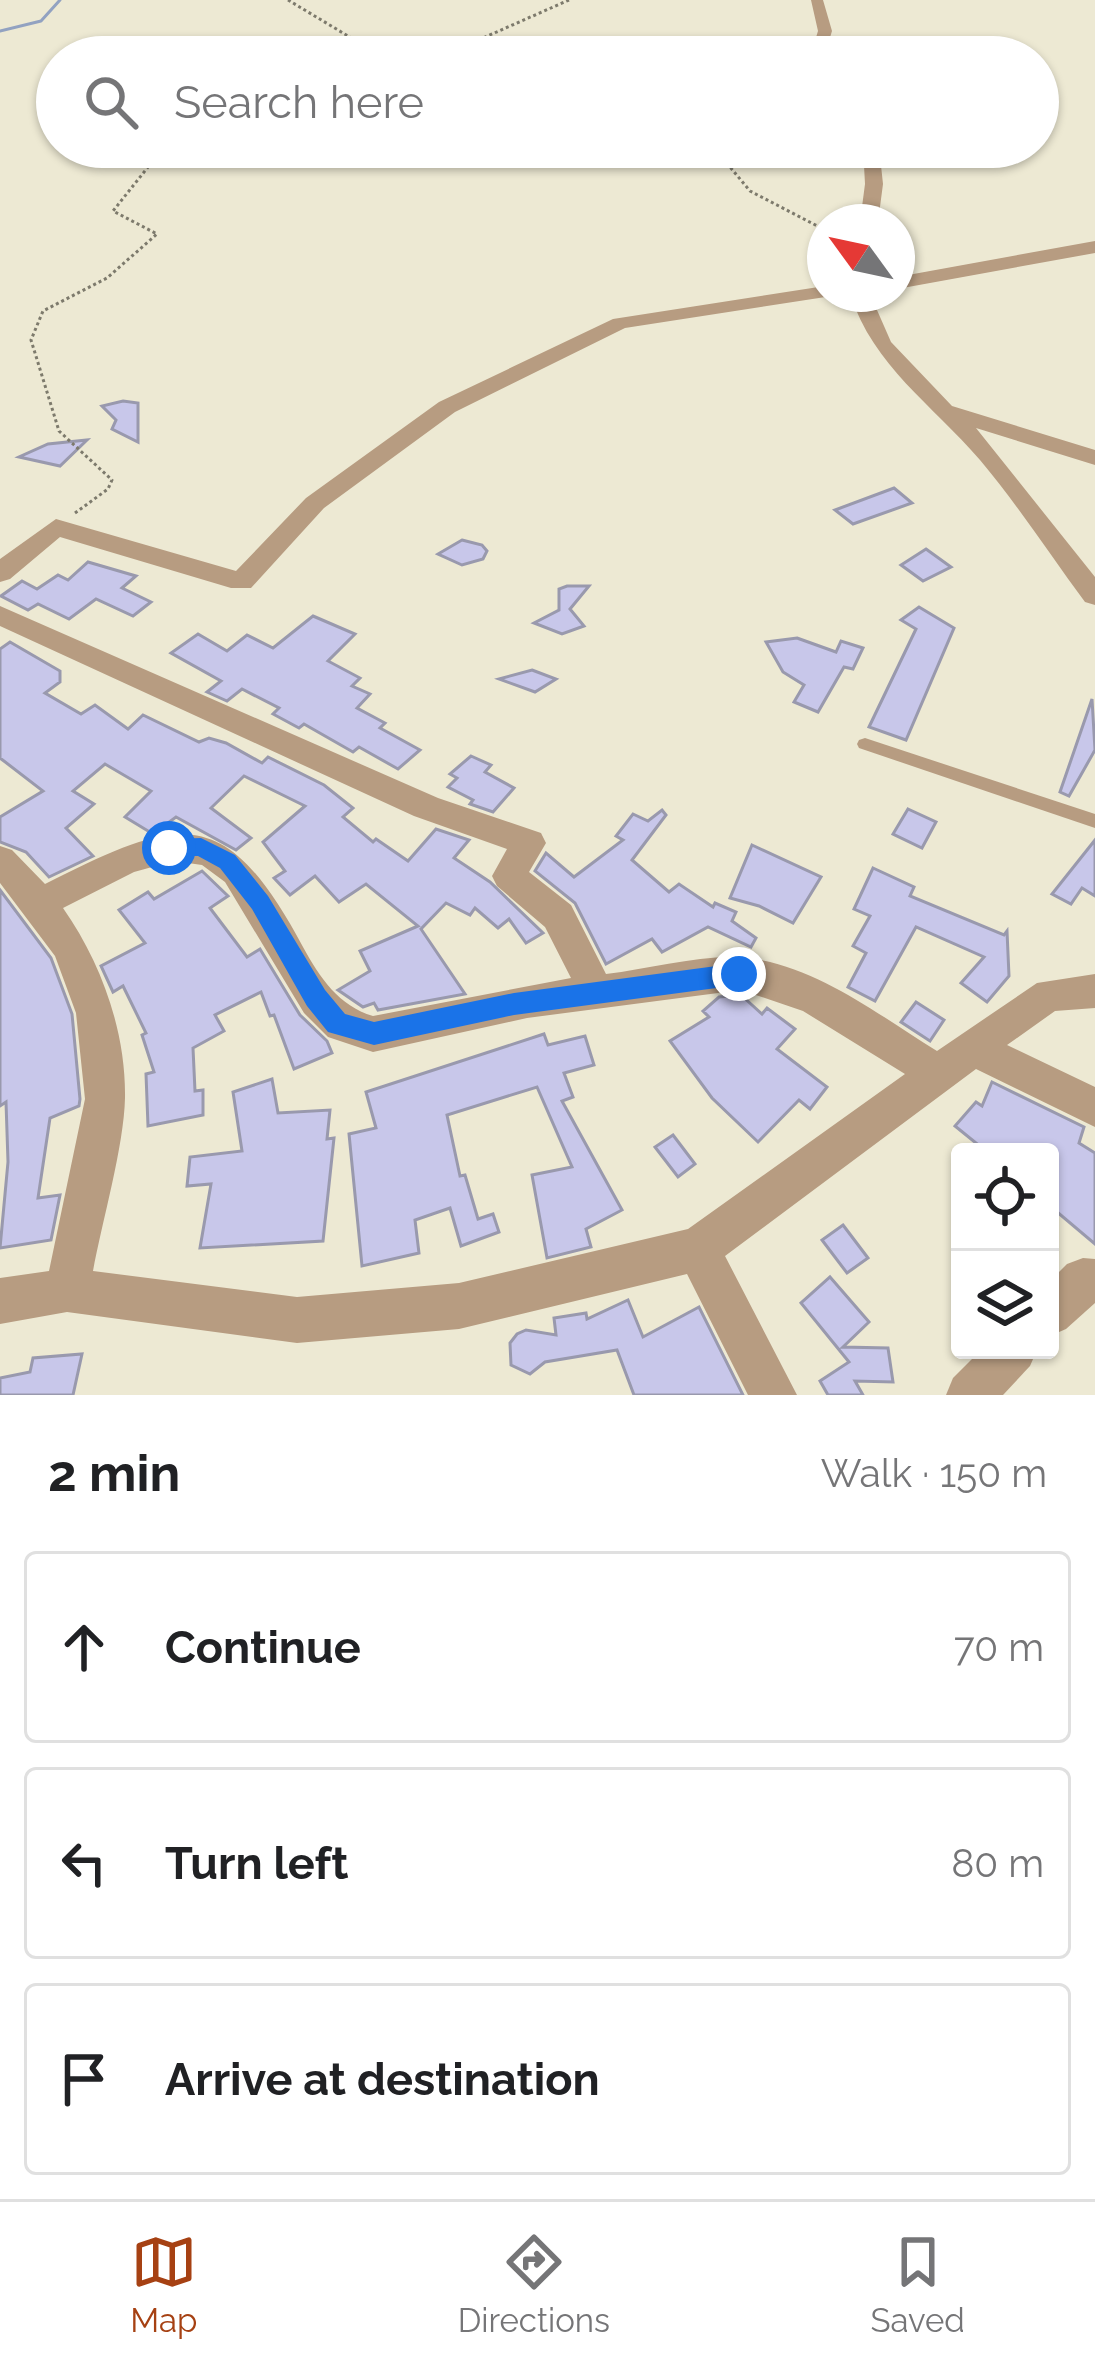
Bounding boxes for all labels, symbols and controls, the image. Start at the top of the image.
search box [36,36,1059,168]
icon: search [78,69,144,135]
text: Search here [174,76,424,129]
north arrow [807,204,915,312]
route start [142,821,196,875]
route end [712,947,766,1001]
map controls [951,1143,1059,1359]
button: locate [951,1143,1059,1251]
button: layers [951,1251,1059,1359]
text: 2 min [48,1443,180,1503]
text: Walk · 150 m [821,1450,1047,1496]
icon: ahead [51,1614,117,1680]
text: Continue [165,1621,361,1674]
text: 70 m [954,1624,1044,1670]
icon: left [51,1830,117,1896]
text: Turn left [165,1837,348,1890]
text: 80 m [951,1840,1044,1886]
icon: arrive [51,2046,117,2112]
text: Arrive at destination [165,2053,600,2106]
tab: Map [130,2229,197,2340]
tab: Directions [458,2229,610,2340]
tab: Saved [870,2229,965,2340]

